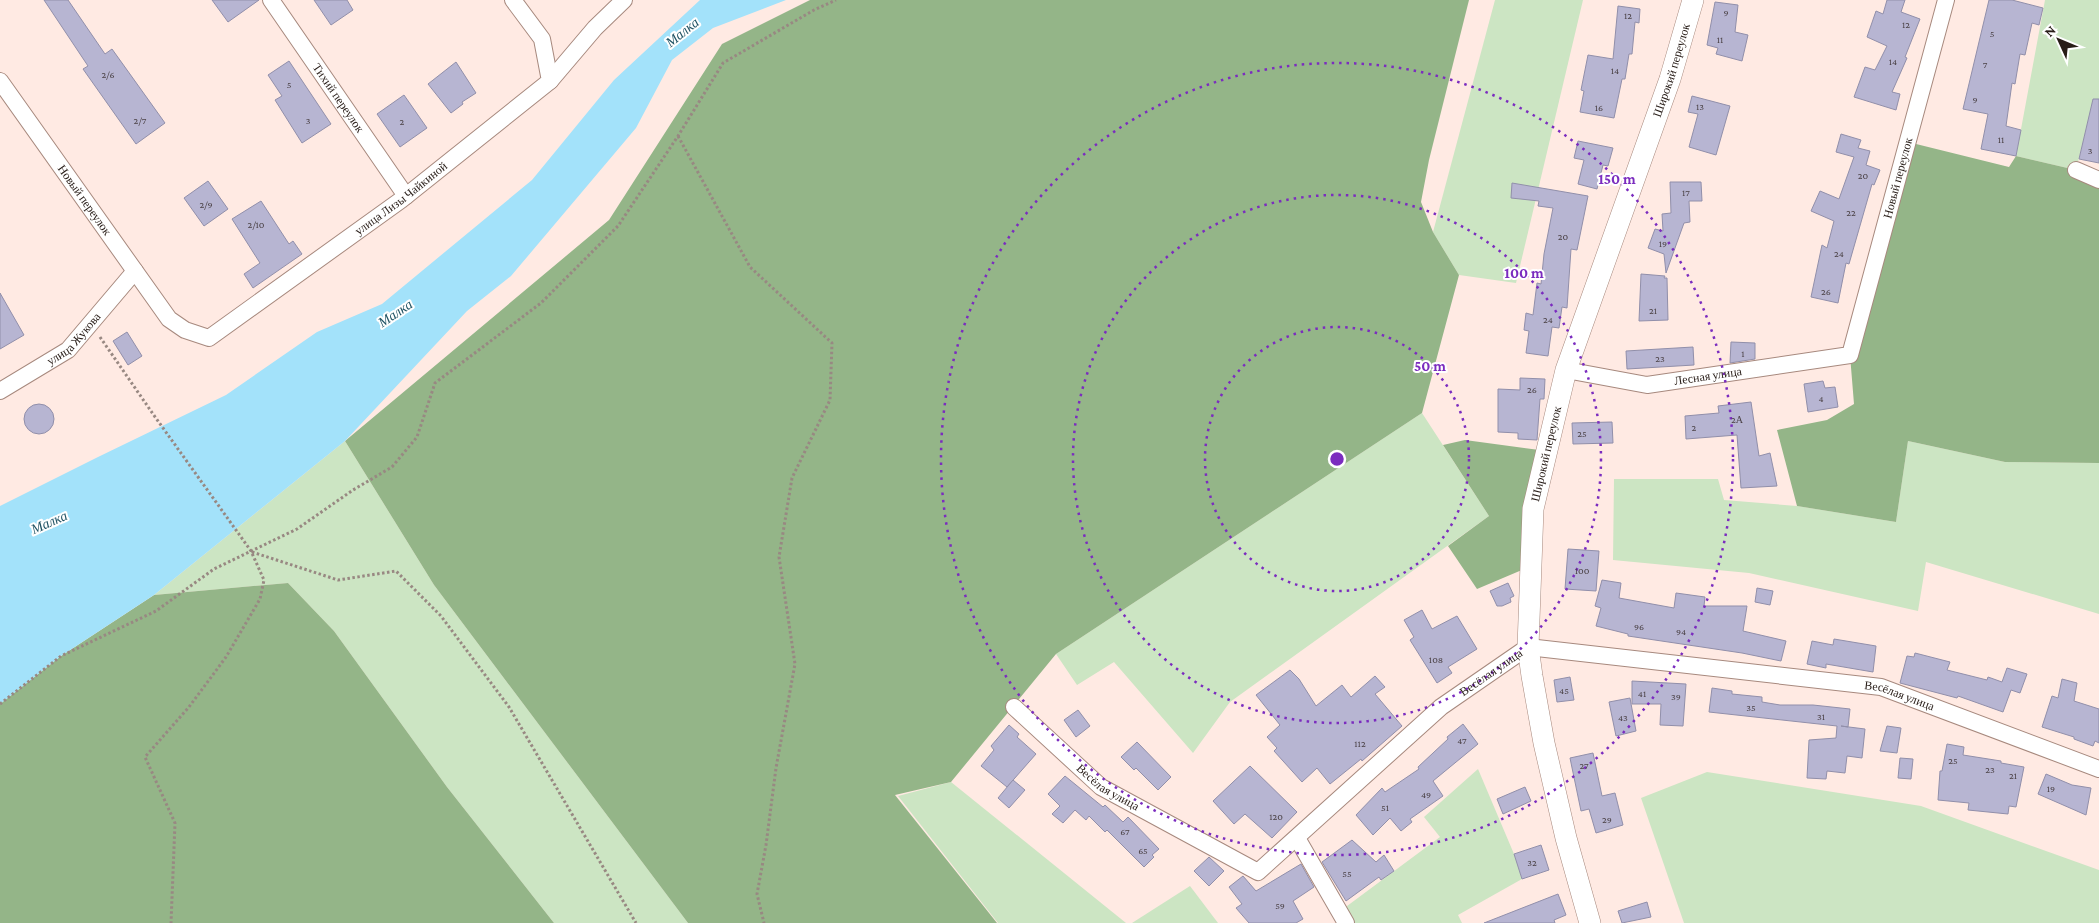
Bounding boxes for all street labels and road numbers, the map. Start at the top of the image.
street label: Широкий переулок [1650,22,1693,119]
street label: Тихий переулок [310,61,367,135]
street label: Новый переулок [1880,136,1916,220]
street label: улица Лизы Чайкиной [352,159,450,238]
street label: Новый переулок [55,162,114,238]
street label: улица Жукова [44,309,104,368]
street label: Лесная улица [1673,364,1743,388]
street label: Широкий переулок [1528,405,1564,503]
street label: Весёлая улица [1457,646,1526,699]
street label: Весёлая улица [1864,678,1937,714]
street label: Весёлая улица [1074,761,1142,814]

